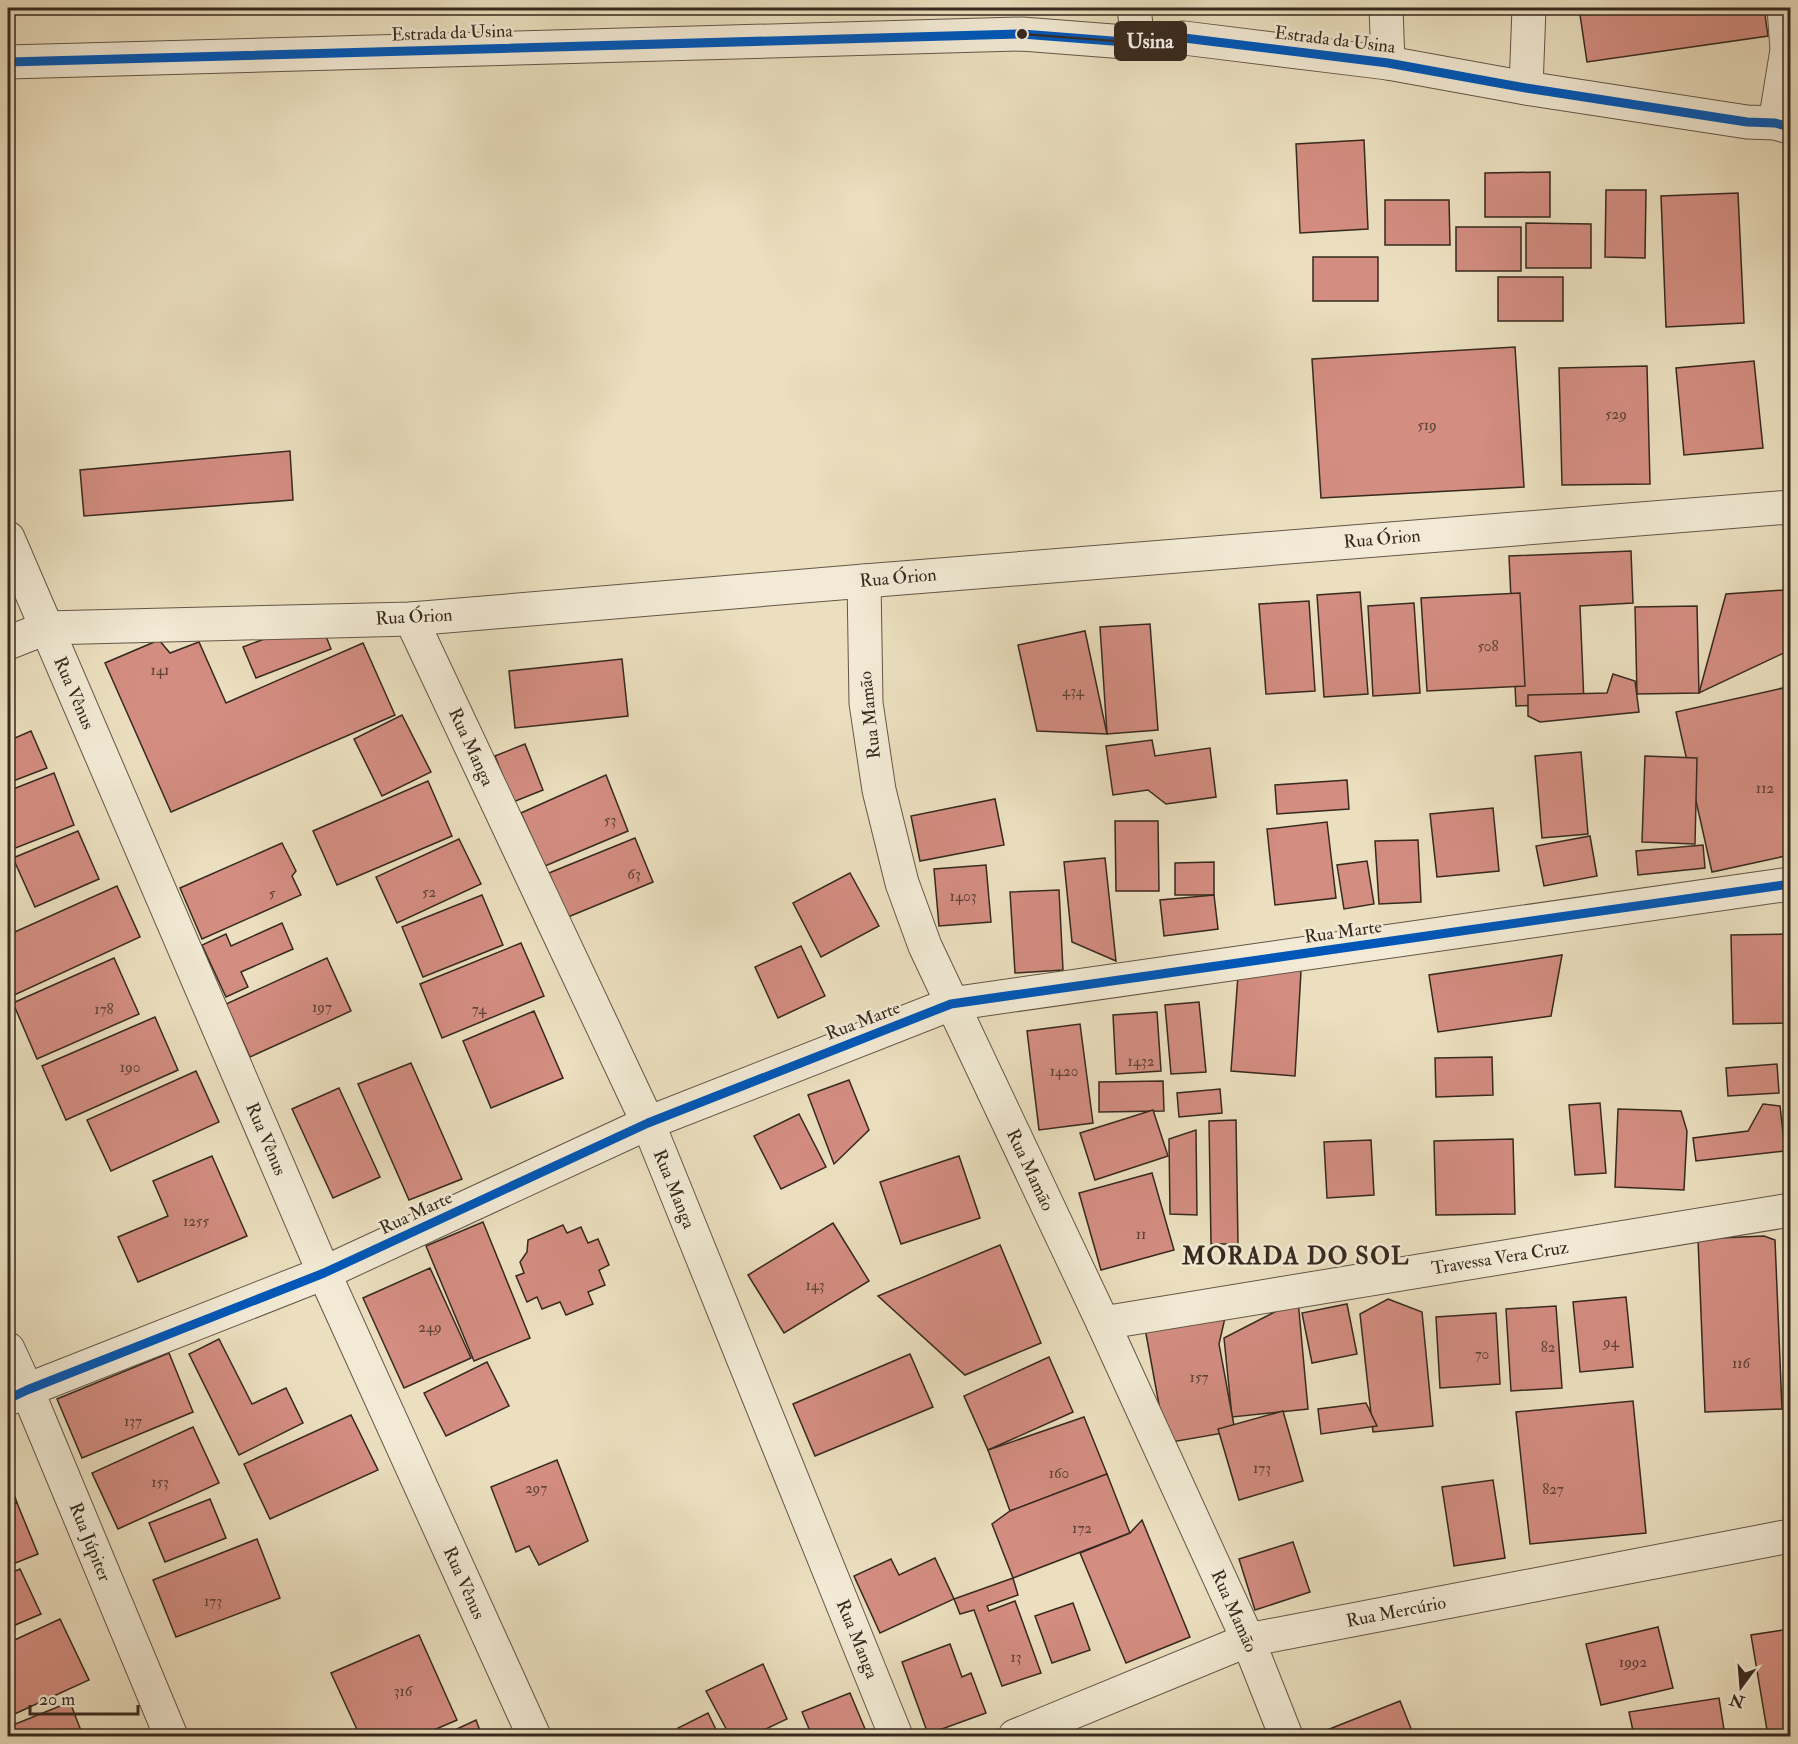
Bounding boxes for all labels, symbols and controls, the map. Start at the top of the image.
street label: Estrada da Usina [391,19,514,47]
street label: Estrada da Usina [1273,21,1397,59]
callout: Usina [1115,22,1186,60]
text: Usina [1127,29,1174,54]
house number: 529 [1605,405,1627,424]
house number: 519 [1417,416,1437,435]
street label: Rua Órion [1343,524,1421,554]
street label: Rua Órion [859,563,937,593]
street label: Rua Órion [375,603,453,631]
house number: 508 [1477,637,1499,656]
street label: Rua Vênus [48,653,100,733]
house number: 141 [151,661,169,680]
street label: Rua Mamão [854,670,886,760]
house number: 434 [1062,682,1085,701]
street label: Rua Manga [443,704,499,790]
house number: 112 [1756,779,1775,798]
house number: 53 [604,811,616,830]
house number: 63 [627,865,641,884]
house number: 52 [422,883,436,902]
house number: 5 [269,884,276,903]
house number: 1403 [950,887,976,906]
street label: Rua Marte [1303,915,1384,949]
street label: Rua Marte [822,996,904,1046]
house number: 197 [312,998,332,1017]
house number: 178 [94,1000,114,1019]
house number: 74 [472,1000,487,1019]
house number: 1432 [1128,1052,1155,1071]
house number: 190 [120,1058,140,1077]
house number: 1420 [1050,1062,1078,1081]
street label: Rua Vênus [240,1099,292,1179]
street label: Rua Mamão [1001,1125,1059,1215]
street label: Rua Manga [648,1146,701,1233]
street label: Rua Marte [376,1186,457,1240]
house number: 1255 [183,1212,209,1231]
house number: 11 [1136,1225,1146,1244]
street label: Travessa Vera Cruz [1430,1236,1570,1280]
district label: MORADA DO SOL [1181,1241,1410,1272]
house number: 143 [805,1276,825,1295]
house number: 249 [418,1318,442,1337]
house number: 94 [1602,1333,1620,1352]
house number: 82 [1541,1338,1556,1357]
house number: 70 [1475,1345,1489,1364]
house number: 116 [1732,1354,1752,1373]
house number: 157 [1190,1368,1209,1387]
house number: 137 [124,1412,142,1431]
house number: 173 [1253,1459,1271,1478]
house number: 160 [1049,1464,1069,1483]
house number: 153 [151,1473,169,1492]
house number: 297 [525,1479,547,1498]
house number: 827 [1542,1480,1564,1499]
street label: Rua Júpiter [64,1499,116,1585]
house number: 172 [1072,1519,1092,1538]
street label: Rua Vênus [438,1543,490,1623]
street label: Rua Mamão [1206,1566,1263,1656]
street label: Rua Mercúrio [1344,1591,1448,1633]
house number: 173 [204,1592,222,1611]
street label: Rua Manga [831,1596,884,1683]
house number: 13 [1010,1648,1022,1667]
house number: 1992 [1619,1653,1648,1672]
north arrow [1711,1657,1771,1717]
scale bar [30,1678,138,1716]
house number: 316 [394,1682,414,1701]
text: 20 m [39,1688,75,1711]
text: N [1727,1689,1748,1712]

